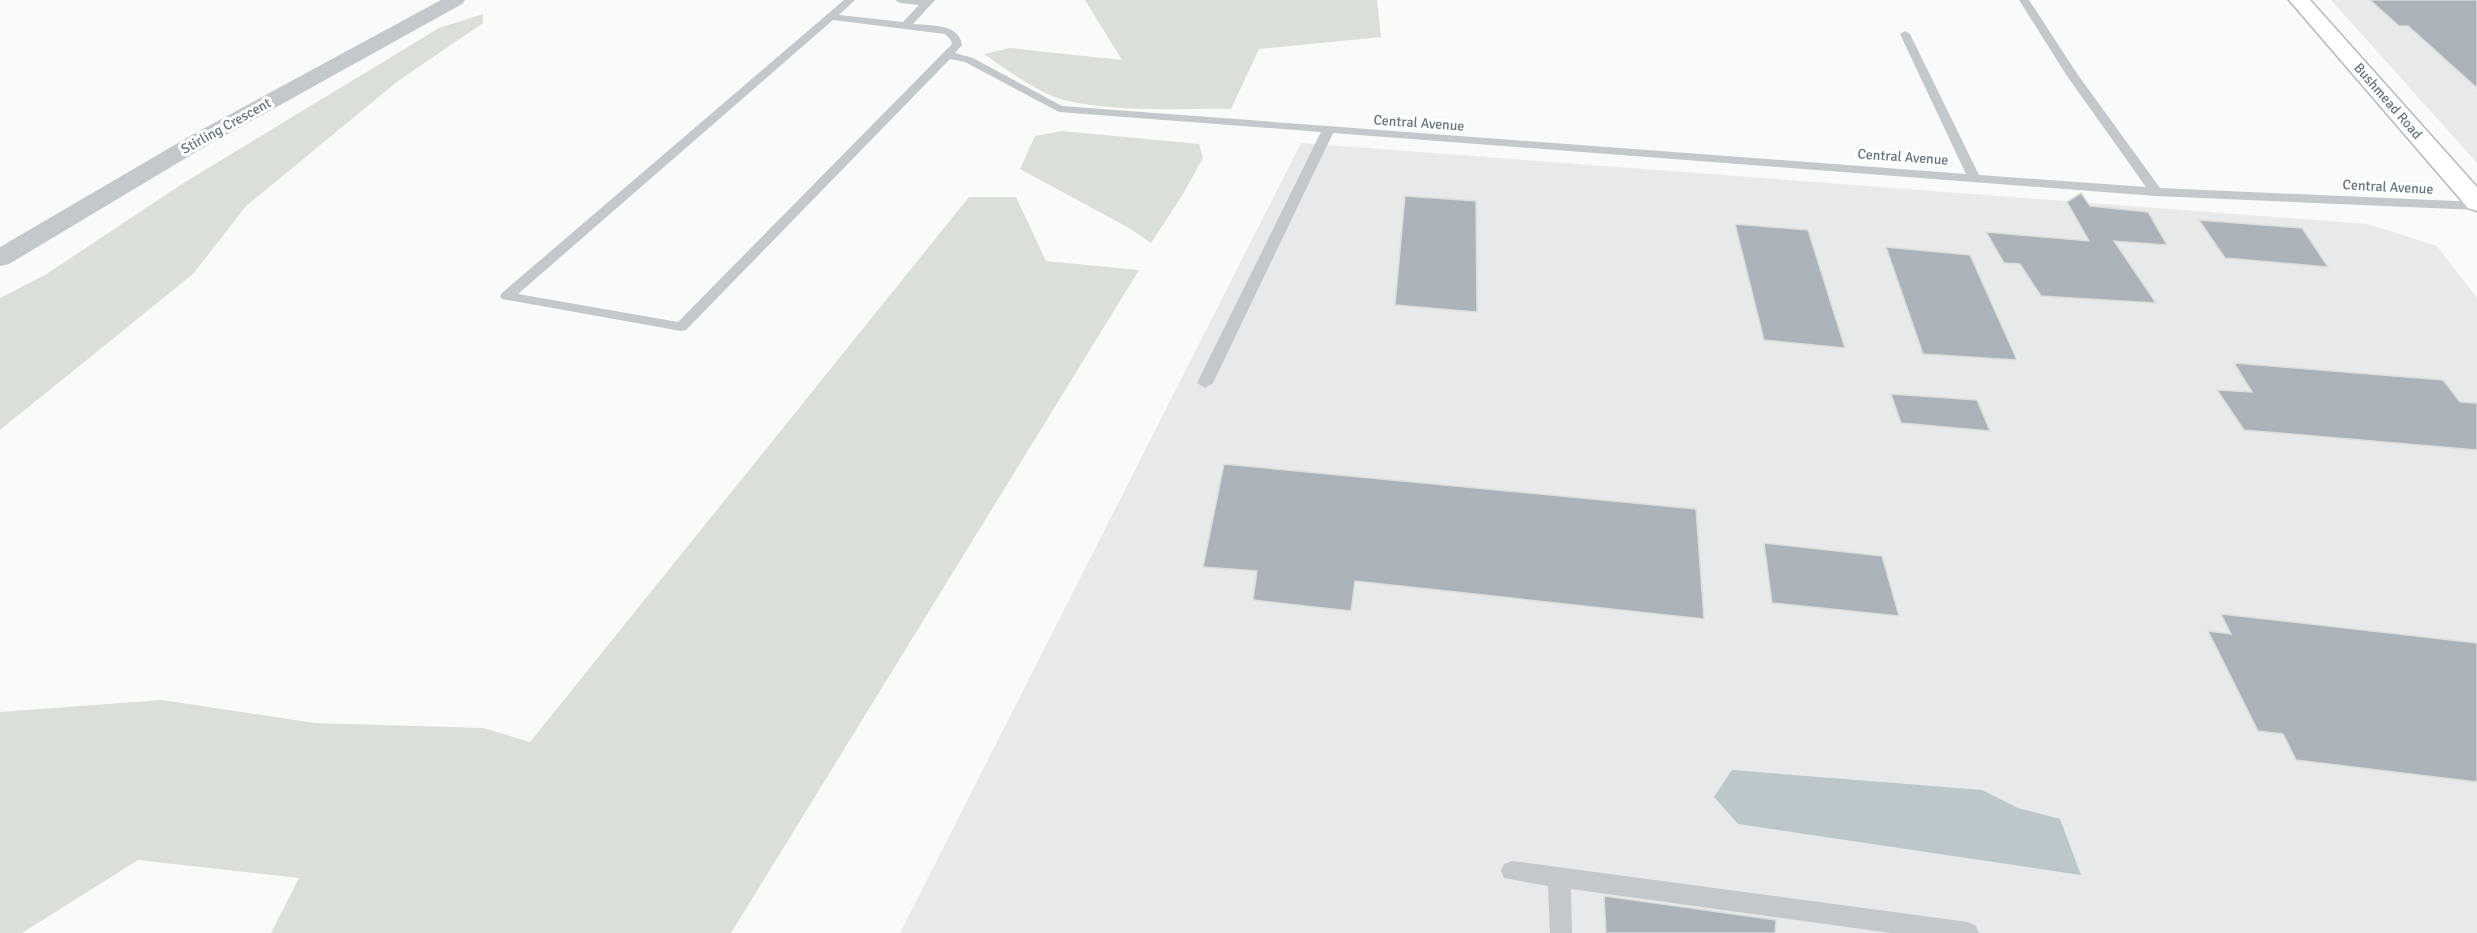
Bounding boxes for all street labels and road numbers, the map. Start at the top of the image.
street label: Bushmead Road [2350,59,2426,143]
street label: Stirling Crescent [178,94,274,158]
street label: Central Avenue [1373,111,1465,135]
street label: Central Avenue [1857,145,1949,169]
street label: Central Avenue [2342,176,2434,198]

